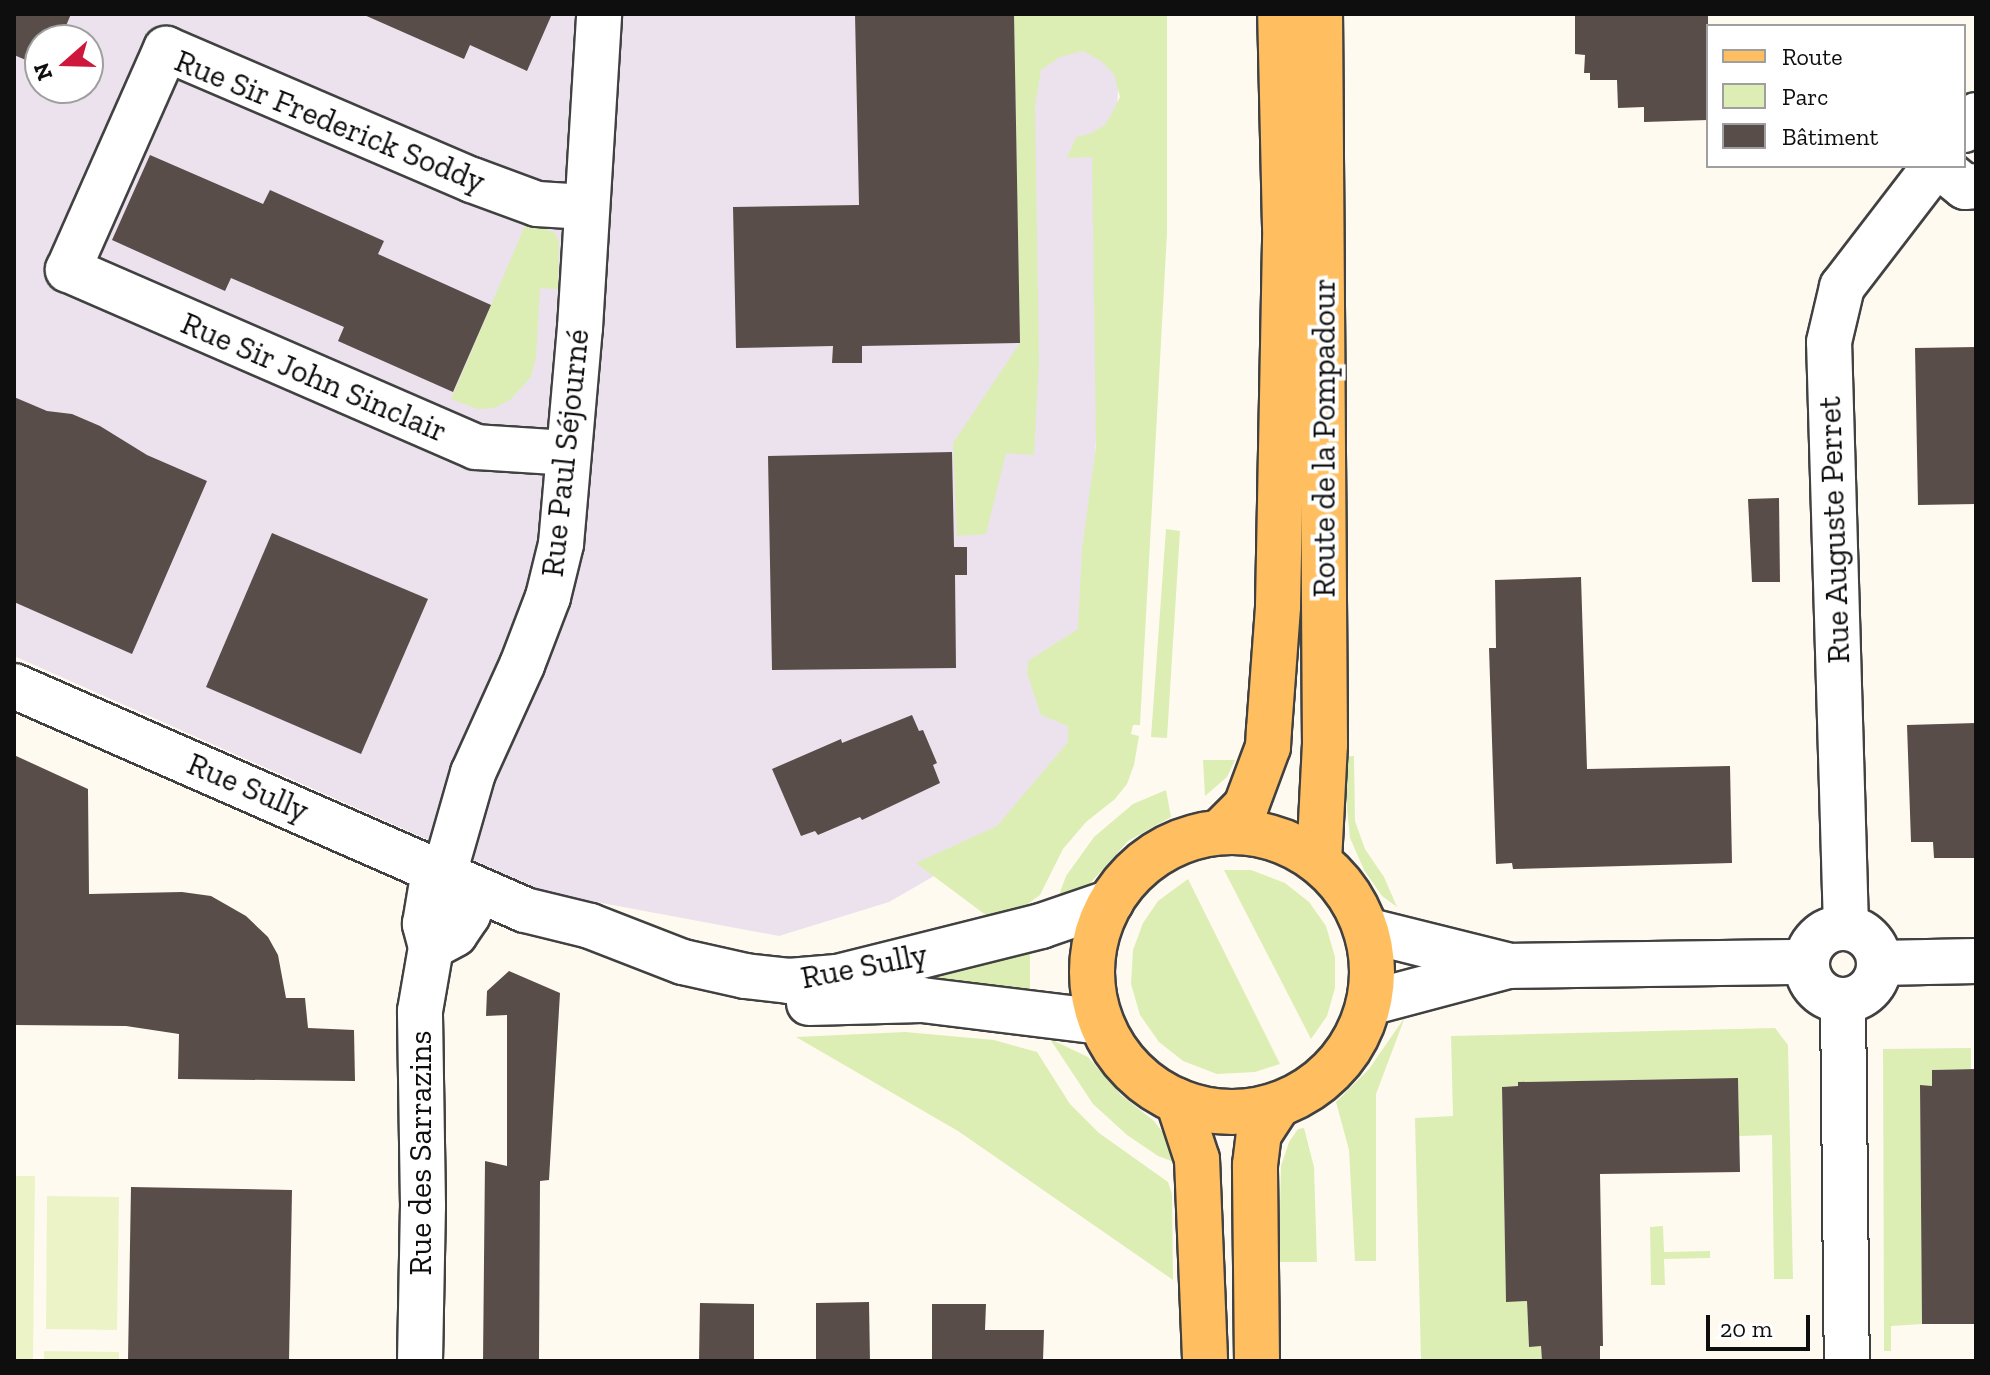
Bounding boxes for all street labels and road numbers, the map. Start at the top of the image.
street label: Rue Sir Frederick Soddy [169,41,491,201]
street label: Route de la Pompadour [1305,278,1343,598]
street label: Rue Sir John Sinclair [175,303,453,451]
street label: Rue Paul Séjourné [533,327,597,579]
street label: Rue Auguste Perret [1810,395,1858,665]
street label: Rue Sully [182,744,314,830]
street label: Rue Sully [798,935,930,997]
street label: Rue des Sarrazins [401,1031,439,1275]

